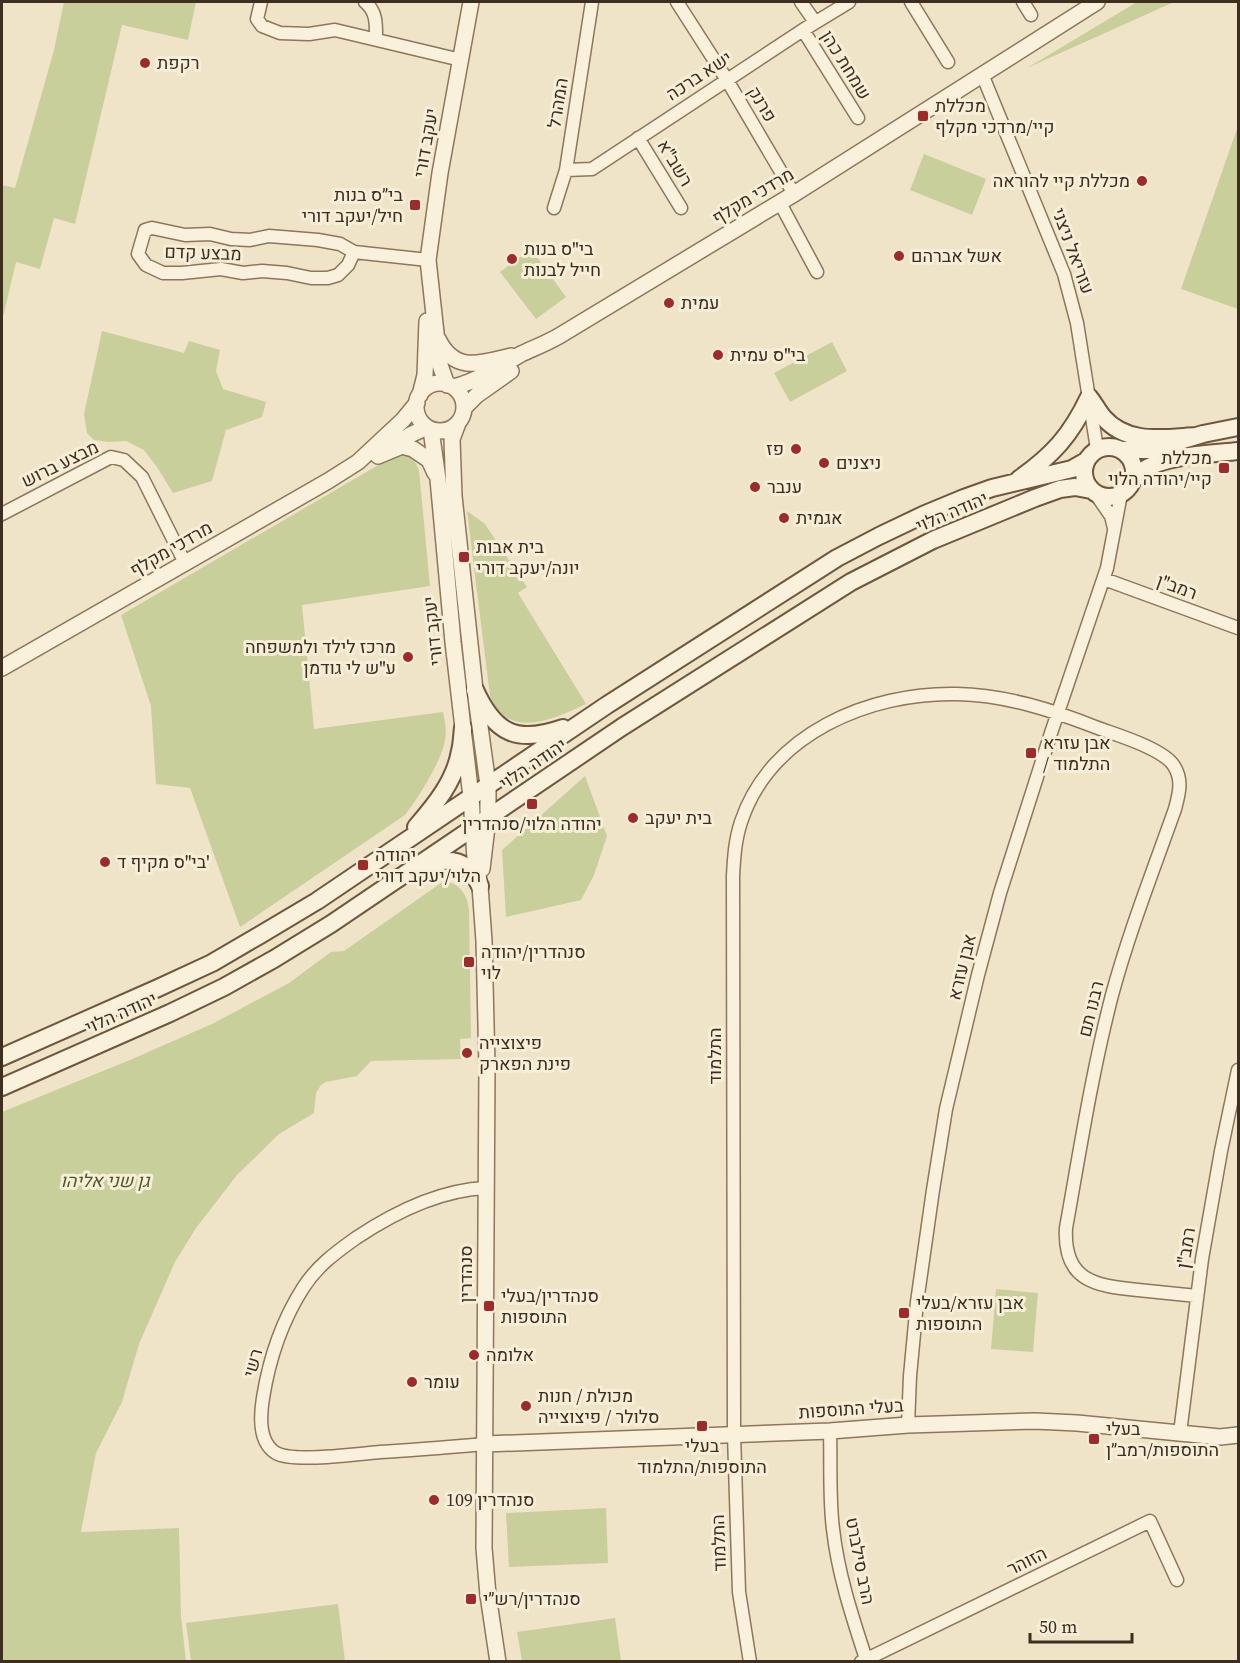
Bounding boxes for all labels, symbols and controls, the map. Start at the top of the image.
street label: שמחת כהן [815,25,878,104]
street label: ישא ברכה [661,45,737,106]
place label: רקפת [157,50,200,75]
marker: רקפת [138,56,152,70]
street label: המהרל [541,76,574,130]
street label: פרנק [742,81,783,126]
place label: מכללת קיי/מרדכי מקלף [935,93,1054,139]
street label: יעקב דורי [407,106,444,179]
marker: מכללת קיי/מרדכי מקלף [916,109,930,123]
street label: רשב"א [652,135,699,191]
street label: מרדכי מקלף [707,161,798,230]
place label: מכללת קיי להוראה [993,168,1130,193]
marker: מכללת קיי להוראה [1135,174,1149,188]
place label: בי״ס בנות חיל/יעקב דורי [302,182,404,228]
marker: בי״ס בנות חיל/יעקב דורי [408,198,422,212]
street label: עזריאל ניצני [1046,204,1101,297]
place label: בי"ס בנות חייל לבנות [524,236,601,282]
street label: מבצע קדם [164,239,242,266]
place label: אשל אברהם [911,243,1002,268]
marker: אשל אברהם [892,249,906,263]
marker: בי"ס בנות חייל לבנות [505,252,519,266]
place label: עמית [681,290,720,315]
marker: עמית [662,296,676,310]
place label: בי"ס עמית [730,342,806,367]
marker: בי"ס עמית [711,348,725,362]
street label: מבצע ברוש [17,434,103,493]
place label: פז [766,436,784,461]
marker: פז [789,442,803,456]
place label: מכללת קיי/יהודה הלוי [1108,445,1212,491]
place label: ניצנים [836,450,881,475]
marker: ניצנים [817,456,831,470]
marker: מכללת קיי/יהודה הלוי [1217,461,1231,475]
place label: ענבר [767,474,802,499]
marker: ענבר [748,480,762,494]
street label: יהודה הלוי [912,485,992,538]
place label: אגמית [796,505,843,530]
marker: אגמית [777,511,791,525]
street label: מרדכי מקלף [125,515,217,582]
place label: בית אבות יונה/יעקב דורי [476,534,579,580]
marker: בית אבות יונה/יעקב דורי [457,550,471,564]
street label: רמב"ן [1153,568,1201,605]
street label: יעקב דורי [416,595,449,667]
place label: מרכז לילד ולמשפחה ע"ש לי גודמן [245,634,396,680]
marker: מרכז לילד ולמשפחה ע"ש לי גודמן [401,650,415,664]
place label: אבן עזרא / התלמוד [1043,730,1111,776]
street label: יהודה הלוי [494,732,571,795]
marker: אבן עזרא / התלמוד [1024,746,1038,760]
marker: יהודה הלוי/סנהדרין [525,797,539,811]
place label: בית יעקב [645,805,712,830]
place label: יהודה הלוי/סנהדרין [462,811,602,836]
marker: בית יעקב [626,811,640,825]
place label: יהודה הלוי/יעקב דורי [375,842,481,888]
place label: בי"ס מקיף ד' [117,849,210,874]
marker: בי"ס מקיף ד' [98,855,112,869]
marker: יהודה הלוי/יעקב דורי [356,858,370,872]
street label: אבן עזרא [941,931,982,1003]
place label: סנהדרין/יהודה לוי [481,939,586,985]
marker: סנהדרין/יהודה לוי [462,955,476,969]
street label: רבנו תם [1071,978,1110,1040]
street label: יהודה הלוי [81,986,161,1039]
street label: התלמוד [702,1027,727,1085]
place label: פיצוצייה פינת הפארק [479,1030,571,1076]
marker: פיצוצייה פינת הפארק [460,1046,474,1060]
park label: גן שני אליהו [61,1168,150,1193]
street label: רמב"ן [1170,1226,1201,1270]
street label: סנהדרין [453,1245,478,1303]
place label: סנהדרין/בעלי התוספות [501,1283,599,1329]
place label: אבן עזרא/בעלי התוספות [916,1290,1024,1336]
marker: סנהדרין/בעלי התוספות [482,1299,496,1313]
marker: אבן עזרא/בעלי התוספות [897,1306,911,1320]
place label: אלומה [486,1342,534,1367]
street label: רשי [237,1346,268,1380]
marker: אלומה [467,1348,481,1362]
place label: עומר [424,1369,460,1394]
marker: עומר [405,1375,419,1389]
place label: מכולת / חנות סלולר / פיצוצייה [538,1383,660,1429]
street label: בעלי התוספות [798,1392,905,1425]
marker: מכולת / חנות סלולר / פיצוצייה [519,1399,533,1413]
place label: בעלי התוספות/רמב״ן [1106,1416,1219,1462]
marker: בעלי התוספות/התלמוד [695,1419,709,1433]
marker: בעלי התוספות/רמב״ן [1087,1432,1101,1446]
place label: בעלי התוספות/התלמוד [637,1433,767,1479]
place label: סנהדרין 109 [446,1487,535,1512]
marker: סנהדרין 109 [427,1493,441,1507]
street label: התלמוד [705,1514,732,1572]
street label: הרב סילברט [840,1515,881,1607]
street label: הזוהר [1003,1540,1051,1581]
place label: סנהדרין/רש״י [483,1586,581,1611]
marker: סנהדרין/רש״י [464,1592,478,1606]
scale bar [1030,1606,1132,1644]
text: 50 m [1039,1614,1077,1639]

